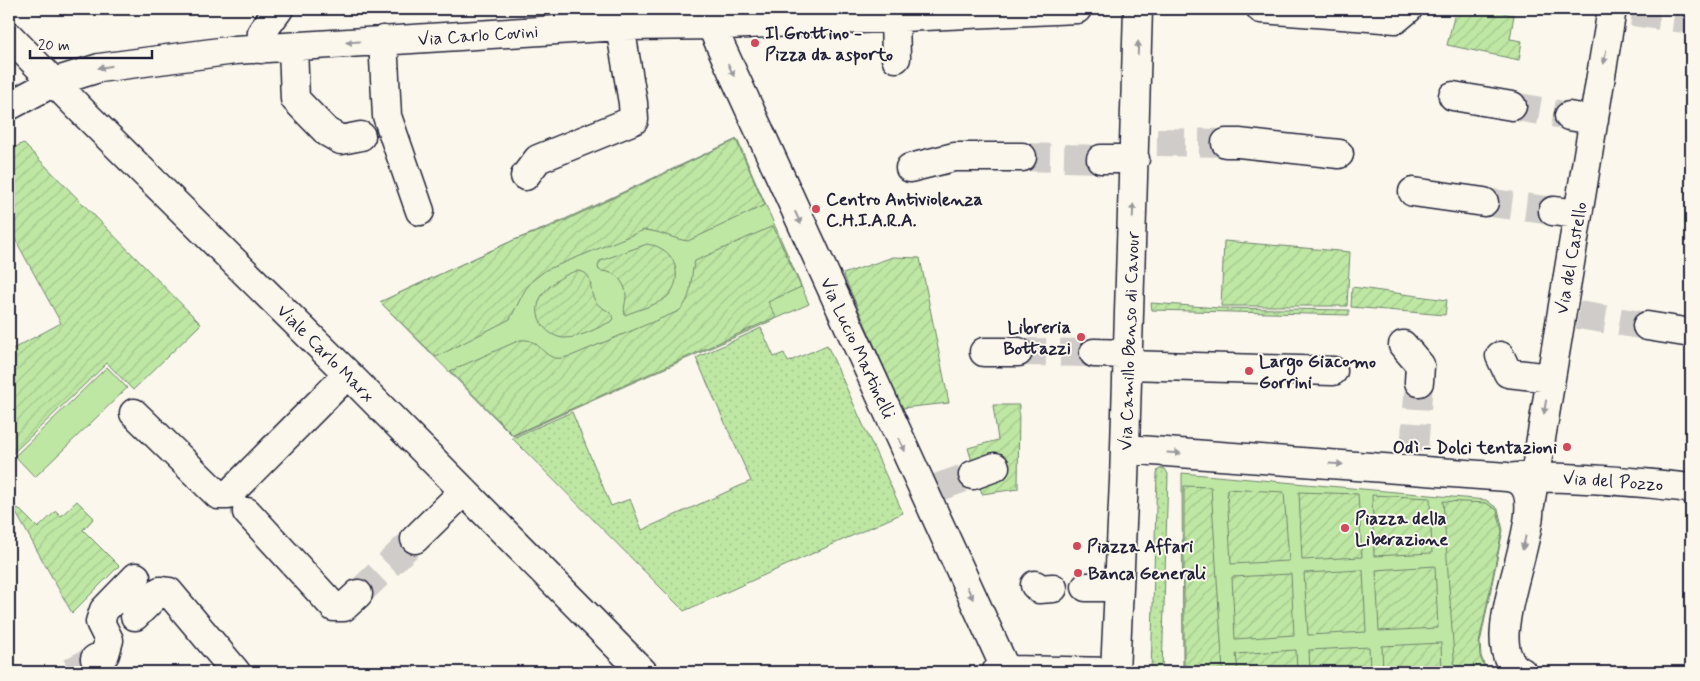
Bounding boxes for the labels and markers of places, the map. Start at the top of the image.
place label: Il Grottino - Pizza da asporto [765,22,893,67]
marker: Il Grottino - Pizza da asporto [749,37,761,49]
place label: Centro Antiviolenza C.H.I.A.R.A. [826,188,983,233]
marker: Centro Antiviolenza C.H.I.A.R.A. [810,203,822,215]
place label: Libreria Bottazzi [1003,316,1071,361]
marker: Libreria Bottazzi [1075,331,1087,343]
place label: Largo Giacomo Gorrini [1259,350,1376,395]
marker: Largo Giacomo Gorrini [1243,365,1255,377]
place label: Odì - Dolci tentazioni [1393,436,1557,460]
marker: Odì - Dolci tentazioni [1561,441,1573,453]
place label: Piazza della Liberazione [1355,507,1448,552]
marker: Piazza della Liberazione [1339,522,1351,534]
place label: Piazza Affari [1087,535,1193,559]
marker: Piazza Affari [1071,540,1083,552]
place label: Banca Generali [1088,562,1207,586]
marker: Banca Generali [1072,567,1084,579]

